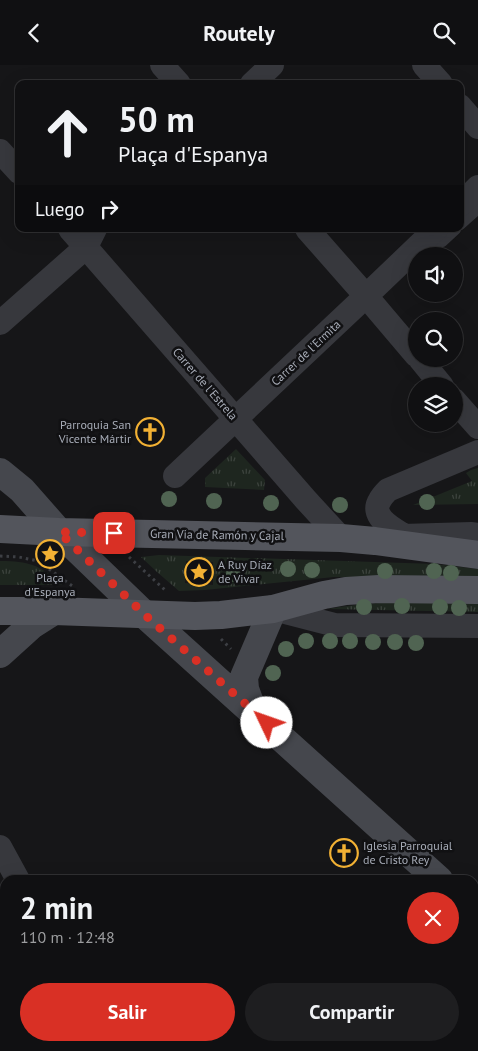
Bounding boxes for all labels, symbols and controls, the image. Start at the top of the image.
icon: back [20,19,48,47]
text: Routely [203,19,275,47]
icon: search [430,19,458,47]
text: 50 m [118,96,195,142]
icon: ahead [35,100,100,165]
text: Plaça d'Espanya [118,140,268,168]
icon: right [95,195,123,223]
text: Luego [35,197,85,221]
map controls [408,247,463,432]
button: sound [408,247,463,302]
button: search [408,312,463,367]
street label: Carrer de l'Ermita [268,317,344,389]
street label: Carrer de l'Estrela [170,344,241,423]
button: layers [408,377,463,432]
place label: Parroquia San Vicente Mártir [58,417,131,446]
church icon: Parroquia San Vicente Mártir [135,417,165,447]
pin [93,512,135,554]
icon: arrive [100,519,128,547]
street label: Gran Via de Ramón y Cajal [150,526,285,543]
place icon: Plaça d'Espanya [35,539,65,569]
place icon: A Ruy Díaz de Vivar [184,557,214,587]
place label: A Ruy Díaz de Vivar [218,557,272,586]
place label: Plaça d'Espanya [24,570,76,599]
position arrow [240,696,292,748]
church icon: Iglesia Parroquial de Cristo Rey [329,838,359,868]
place label: Iglesia Parroquial de Cristo Rey [363,838,453,867]
text: 2 min [20,888,93,927]
button: close [407,892,459,944]
text: 110 m · 12:48 [20,927,115,947]
button: Salir [20,983,235,1041]
button: Compartir [245,983,459,1041]

